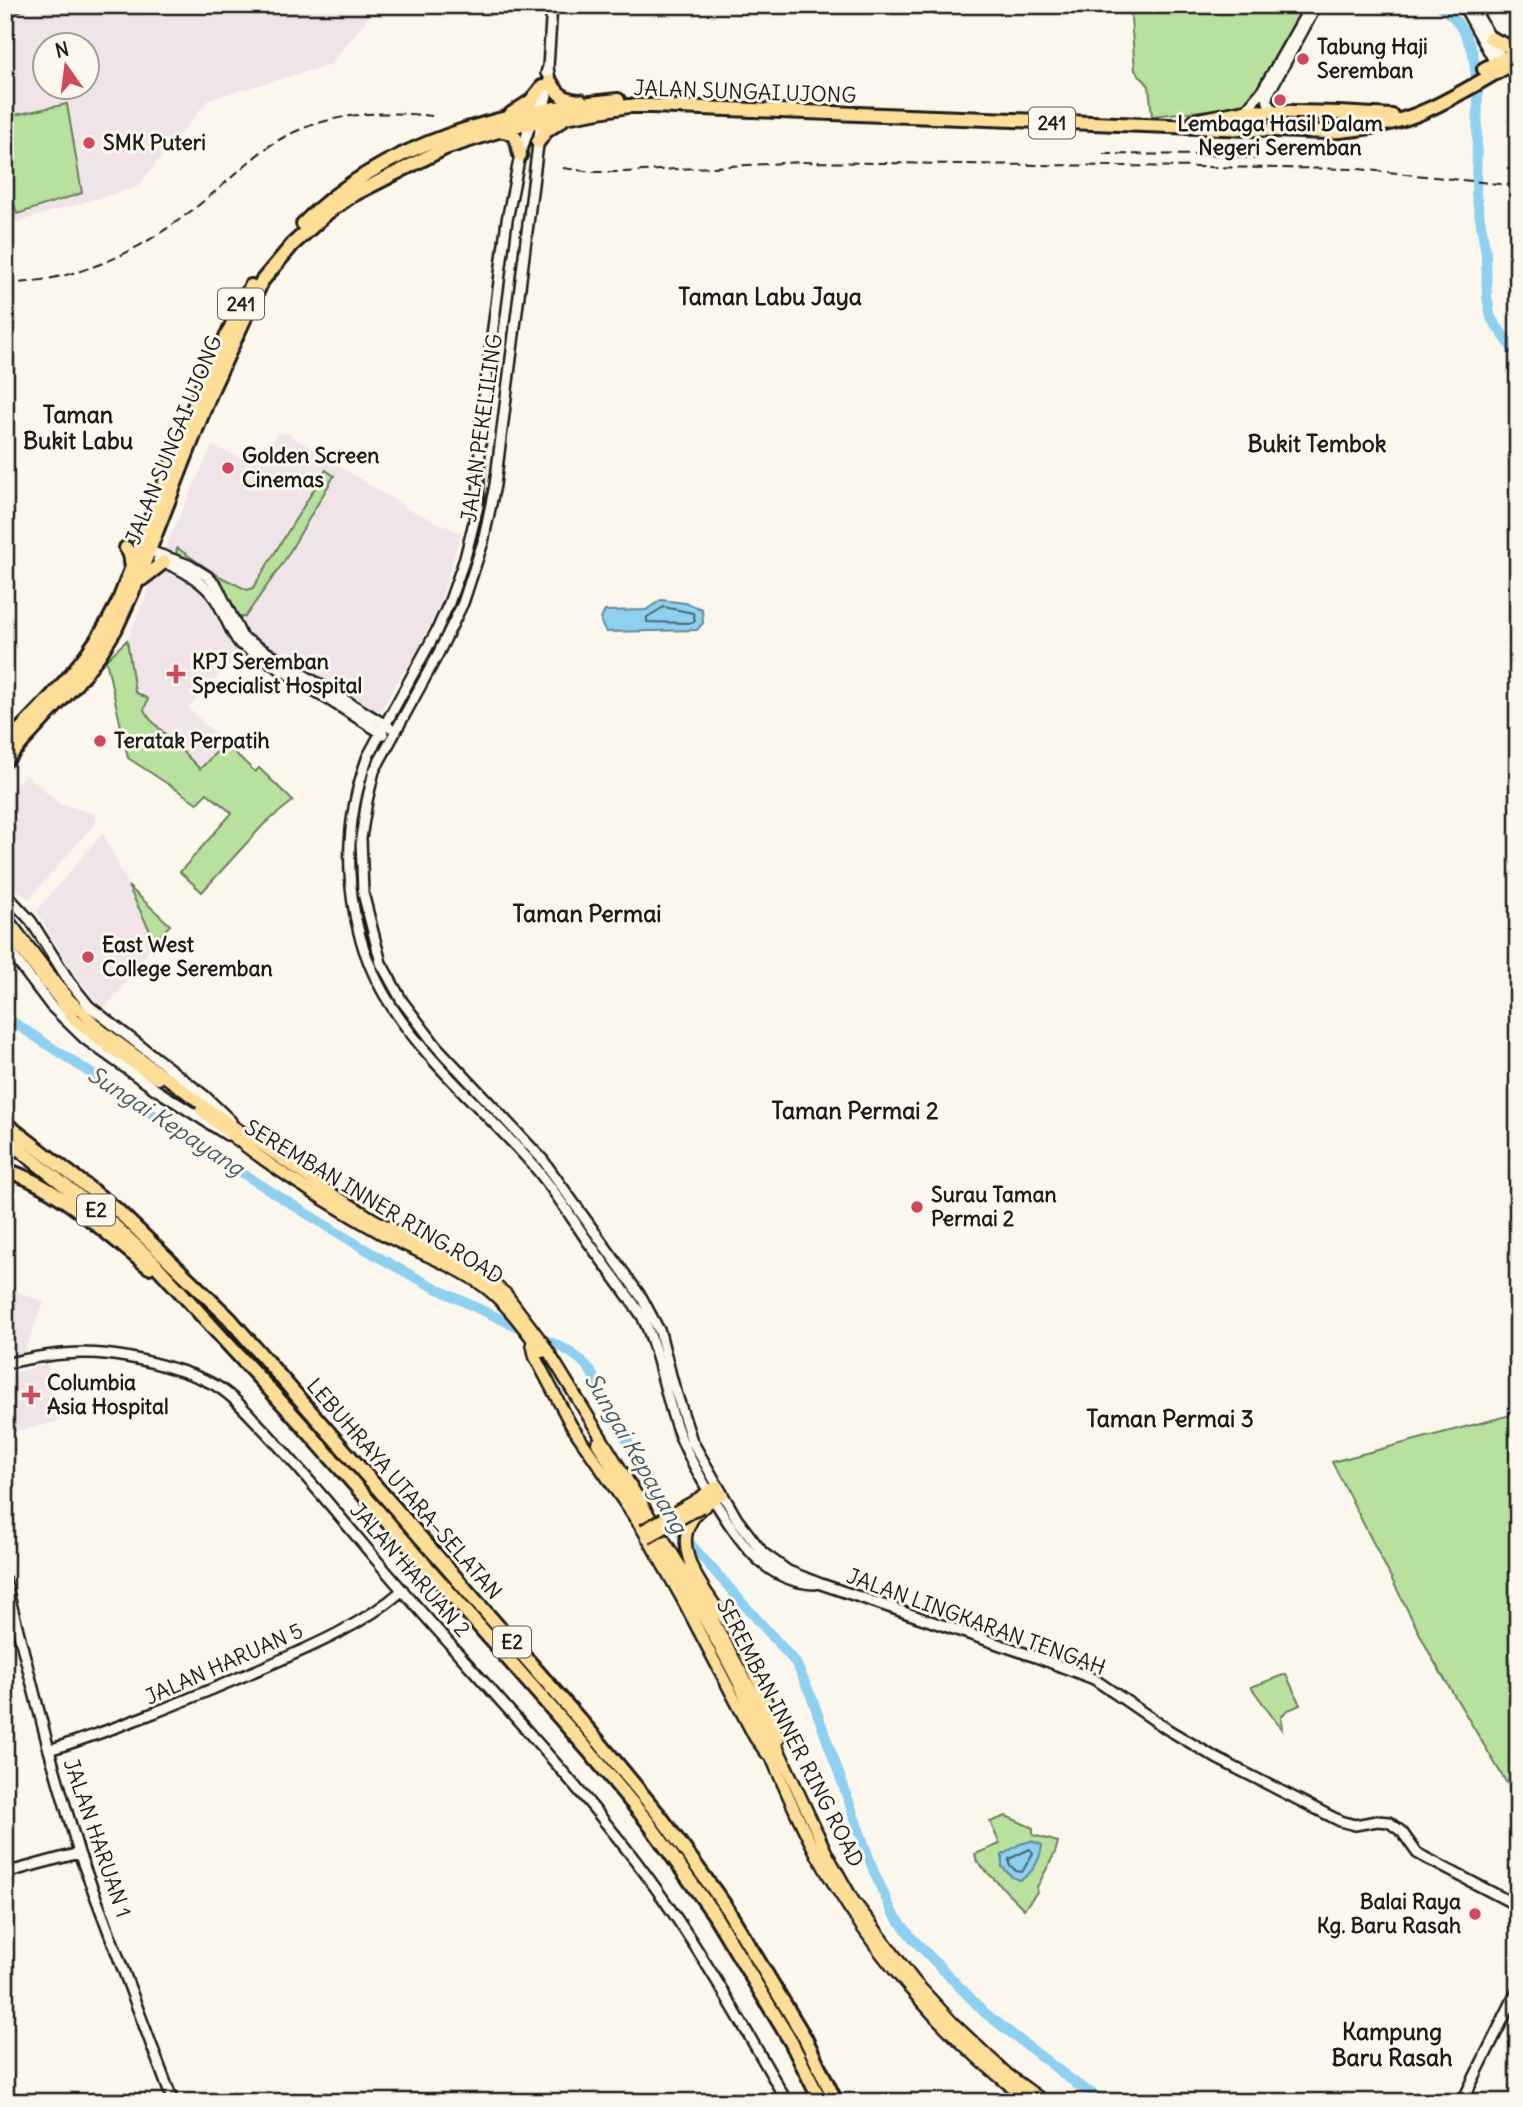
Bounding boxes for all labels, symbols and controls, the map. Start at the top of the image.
north arrow [32,32,102,102]
place label: Tabung Haji Seremban [1317,33,1428,84]
text: N [53,36,71,63]
marker: Tabung Haji Seremban [1295,51,1311,67]
street label: JALAN SUNGAI UJONG [633,74,857,109]
marker: Lembaga Hasil Dalam Negeri Seremban [1272,92,1288,108]
road number: 241 [1029,108,1075,139]
place label: Lembaga Hasil Dalam Negeri Seremban [1177,110,1383,161]
place label: SMK Puteri [103,129,206,156]
marker: SMK Puteri [81,135,97,151]
district label: Taman Labu Jaya [678,282,862,311]
road number: 241 [218,288,264,320]
street label: JALAN SUNGAI UJONG [119,331,228,548]
street label: JALAN PEKELILING [455,332,508,524]
district label: Taman Bukit Labu [23,400,133,455]
district label: Bukit Tembok [1248,429,1387,458]
place label: Golden Screen Cinemas [242,442,380,493]
marker: Golden Screen Cinemas [220,460,236,476]
place label: KPJ Seremban Specialist Hospital [192,648,362,699]
marker: KPJ Seremban Specialist Hospital [166,664,186,684]
place label: Teratak Perpatih [114,727,270,754]
marker: Teratak Perpatih [92,733,108,749]
district label: Taman Permai [513,899,661,928]
place label: East West College Seremban [102,931,273,982]
marker: East West College Seremban [80,949,96,965]
water label: Sungai Kepayang [83,1059,252,1183]
district label: Taman Permai 2 [771,1096,939,1125]
street label: SEREMBAN INNER RING ROAD [240,1113,509,1290]
place label: Surau Taman Permai 2 [931,1181,1057,1232]
road number: E2 [77,1194,115,1226]
marker: Surau Taman Permai 2 [909,1199,925,1215]
water label: Sungai Kepayang [579,1367,695,1540]
place label: Columbia Asia Hospital [47,1369,169,1420]
street label: LEBUHRAYA UTARA–SELATAN [301,1373,508,1605]
marker: Columbia Asia Hospital [21,1385,41,1405]
district label: Taman Permai 3 [1086,1404,1254,1433]
street label: JALAN HARUAN 2 [345,1497,476,1642]
street label: JALAN LINGKARAN TENGAH [843,1562,1109,1681]
street label: SEREMBAN INNER RING ROAD [711,1594,870,1871]
street label: JALAN HARUAN 5 [141,1617,307,1710]
road number: E2 [493,1626,531,1658]
street label: JALAN HARUAN 1 [58,1755,137,1921]
place label: Balai Raya Kg. Baru Rasah [1317,1888,1461,1939]
marker: Balai Raya Kg. Baru Rasah [1467,1906,1483,1922]
district label: Kampung Baru Rasah [1331,2017,1453,2072]

